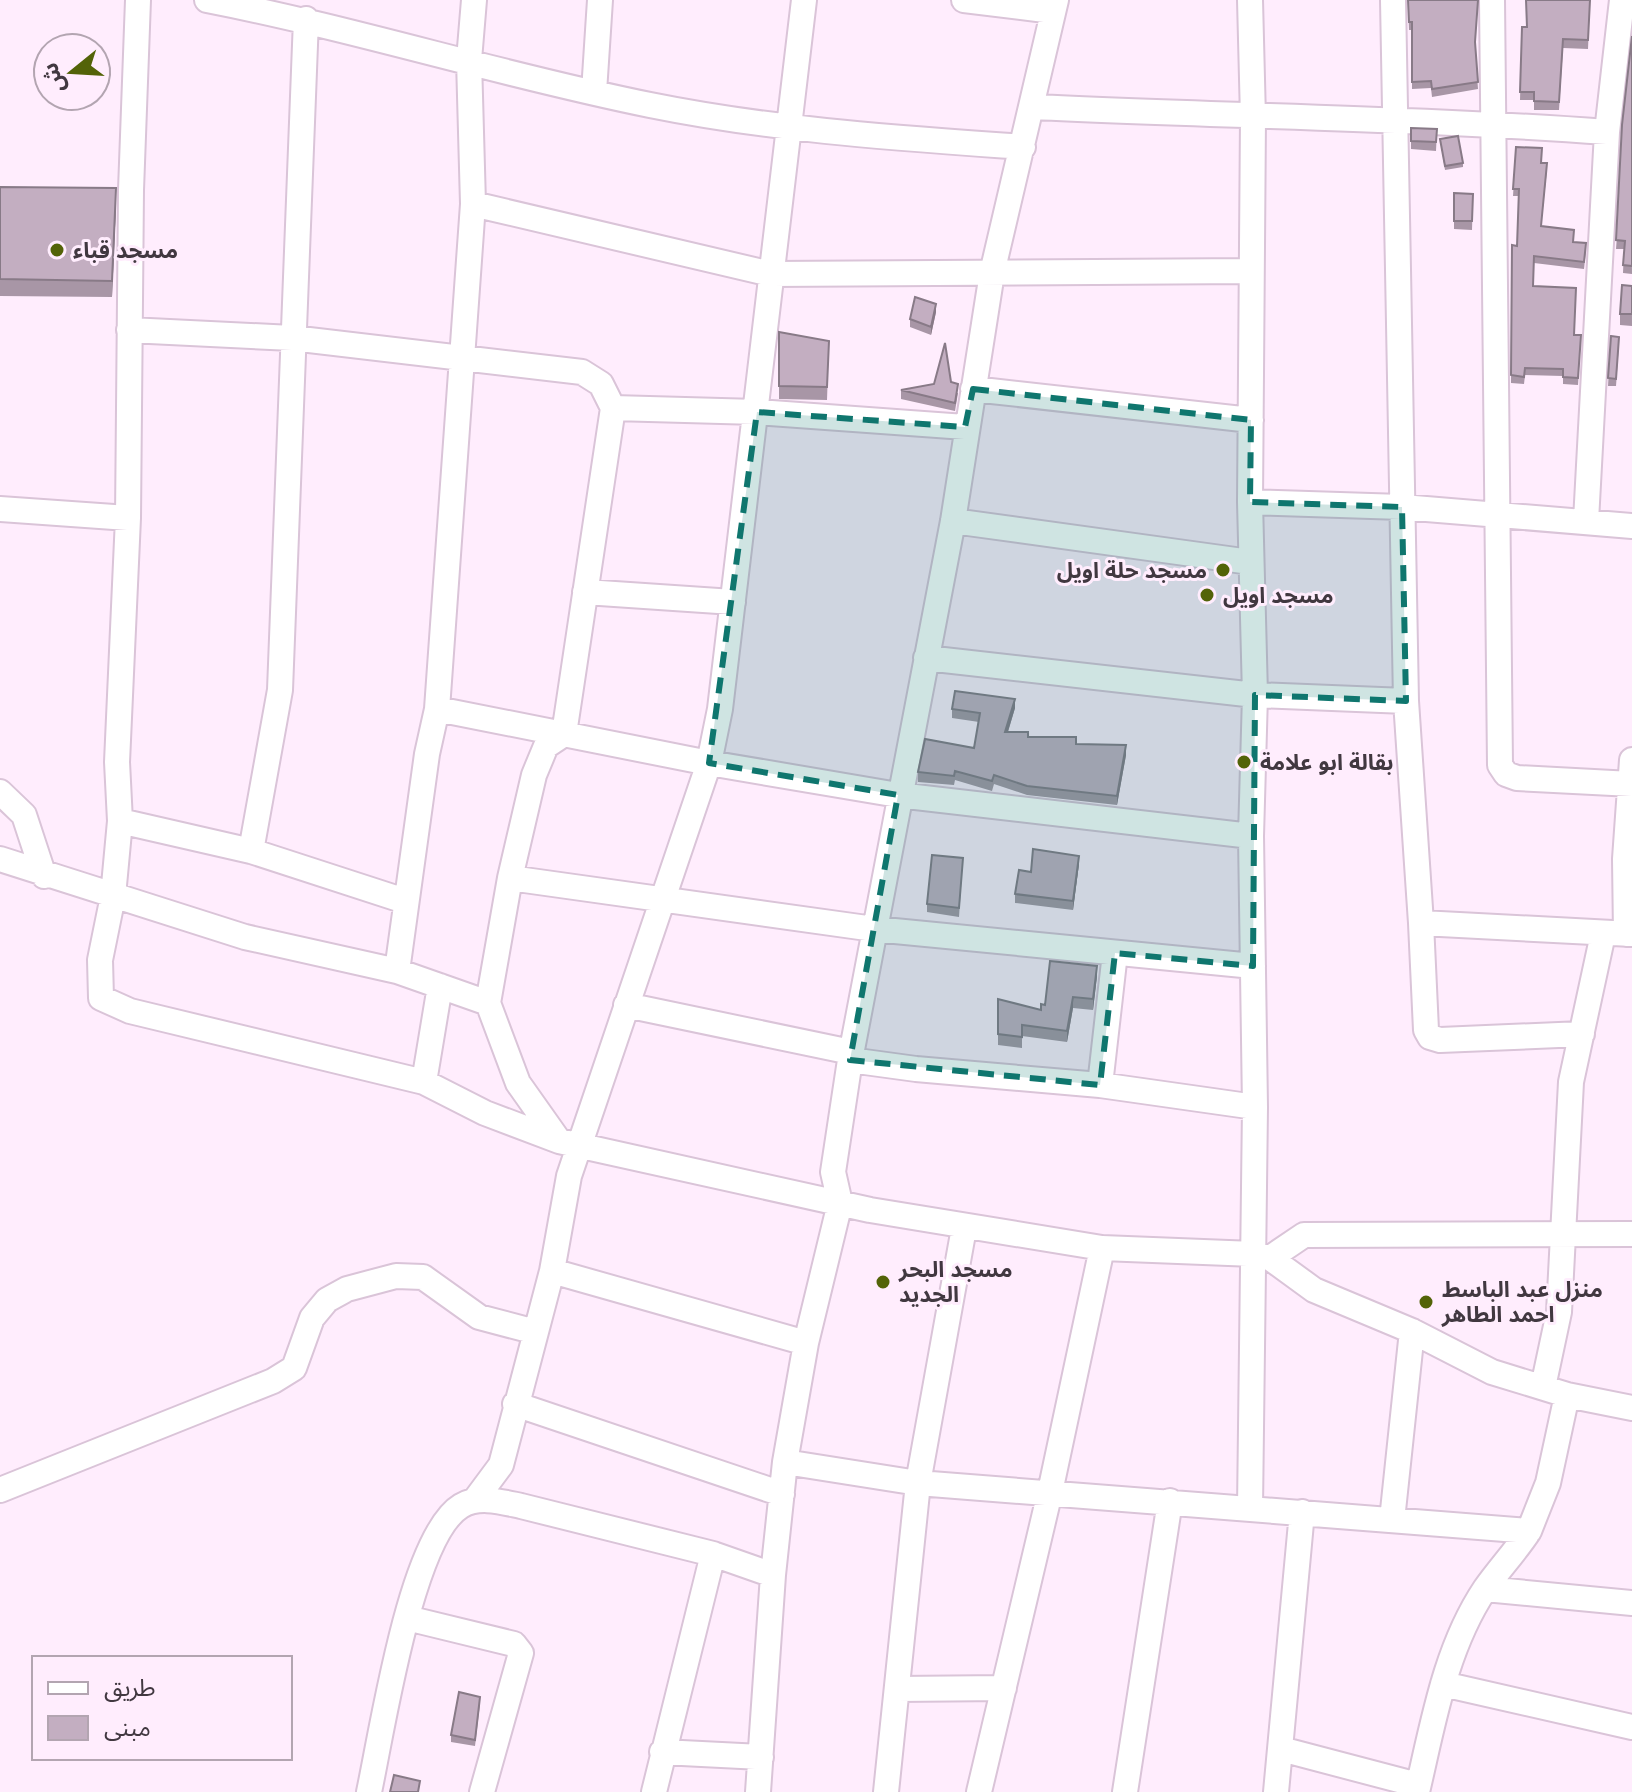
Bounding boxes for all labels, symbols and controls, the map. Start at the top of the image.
north arrow [32,32,112,112]
text: ش [37,60,70,96]
place label: مسجد قباء [73,238,178,263]
marker: مسجد قباء [48,241,66,259]
place label: مسجد حلة اويل [1057,558,1207,583]
marker: مسجد حلة اويل [1214,561,1232,579]
place label: مسجد اويل [1223,583,1334,608]
marker: مسجد اويل [1198,586,1216,604]
place label: بقالة ابو علامة [1260,750,1393,775]
marker: بقالة ابو علامة [1235,753,1253,771]
place label: مسجد البحر الجديد [898,1257,1013,1307]
marker: مسجد البحر الجديد [874,1273,892,1291]
place label: منزل عبد الباسط احمد الطاهر [1441,1277,1603,1327]
marker: منزل عبد الباسط احمد الطاهر [1417,1293,1435,1311]
legend [32,1656,292,1760]
text: طريق [104,1674,156,1703]
text: مبنى [104,1714,151,1741]

